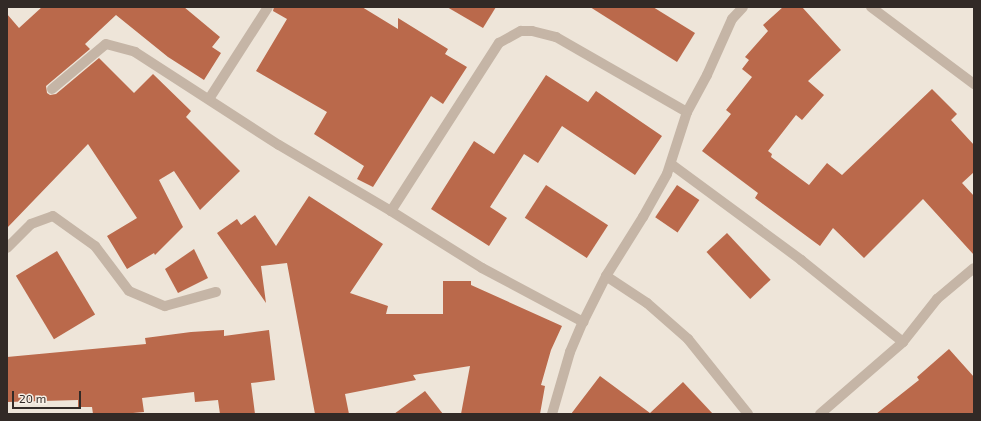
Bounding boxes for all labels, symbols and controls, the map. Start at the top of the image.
scale bar [14,383,83,409]
text: 20 m [19,391,46,405]

